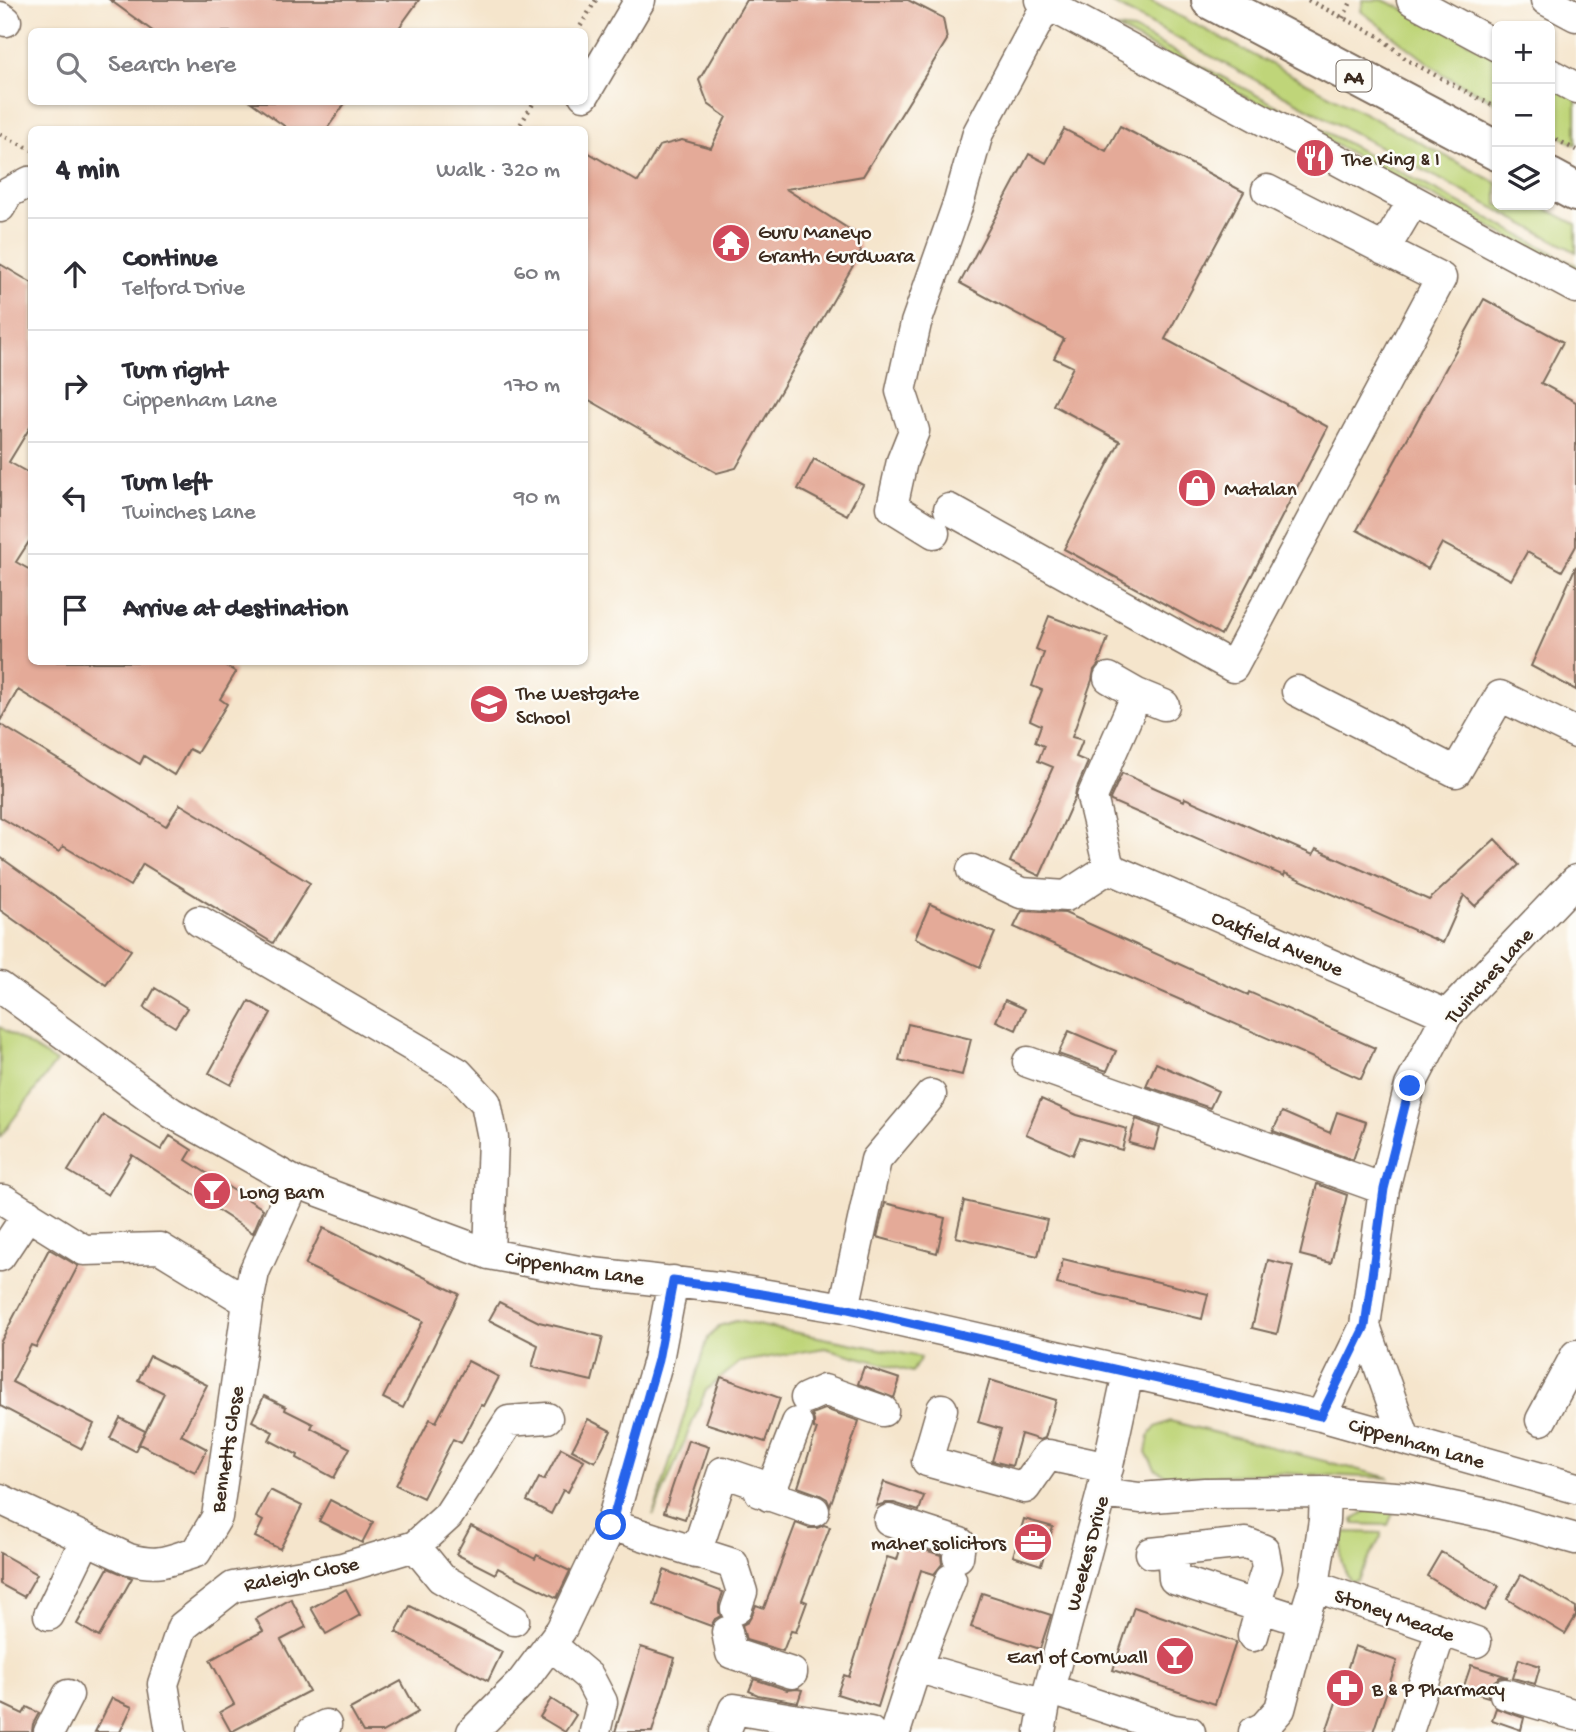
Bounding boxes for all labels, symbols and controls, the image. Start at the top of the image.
map controls [1492,21,1555,210]
button: + [1492,21,1555,84]
search box [28,28,588,105]
icon: search [52,48,90,86]
text: Search here [108,51,236,82]
road number: A4 [1336,60,1372,92]
button: − [1492,84,1555,147]
restaurant icon: The King & I [1294,137,1336,179]
button: layers [1492,147,1555,210]
place label: The King & I [1341,149,1440,174]
text: 4 min [56,154,119,189]
text: Walk · 320 m [436,158,560,185]
temple icon: Guru Maneyo Granth Gurdwara [710,222,752,264]
place label: Guru Maneyo Granth Gurdwara [758,222,916,271]
text: Continue [123,245,217,276]
icon: ahead [56,255,94,293]
text: 60 m [514,261,560,288]
text: Telford Drive [123,276,245,303]
text: Turn right [123,357,227,388]
icon: right [56,367,94,405]
text: 170 m [504,373,560,400]
text: Cippenham Lane [123,388,277,415]
shop icon: Matalan [1176,467,1218,509]
text: Turn left [123,469,211,500]
icon: left [56,479,94,517]
place label: Matalan [1224,479,1297,504]
text: 90 m [514,485,560,512]
text: Twinches Lane [123,500,256,527]
icon: arrive [56,591,94,629]
text: Arrive at destination [123,595,348,626]
school or university icon: The Westgate School [468,683,510,725]
place label: The Westgate School [515,683,640,732]
street label: Oakfield Avenue [1207,906,1347,985]
street label: Twinches Lane [1440,923,1541,1031]
route end [1394,1070,1425,1101]
bar icon: Long Barn [191,1170,233,1212]
place label: Long Barn [239,1182,324,1207]
street label: Cippenham Lane [503,1247,647,1294]
street label: Bennetts Close [207,1383,252,1516]
street label: Cippenham Lane [1345,1414,1488,1477]
street label: Weekes Drive [1062,1492,1117,1614]
route start [595,1509,626,1540]
office icon: maher solicitors [1012,1521,1054,1563]
place label: maher solicitors [871,1533,1007,1558]
street label: Raleigh Close [242,1553,362,1600]
street label: Stoney Meade [1330,1585,1458,1650]
bar icon: Earl of Cornwall [1154,1635,1196,1677]
place label: Earl of Cornwall [1007,1647,1148,1672]
pharmacy icon: B & P Pharmacy [1324,1667,1366,1709]
place label: B & P Pharmacy [1371,1679,1505,1704]

